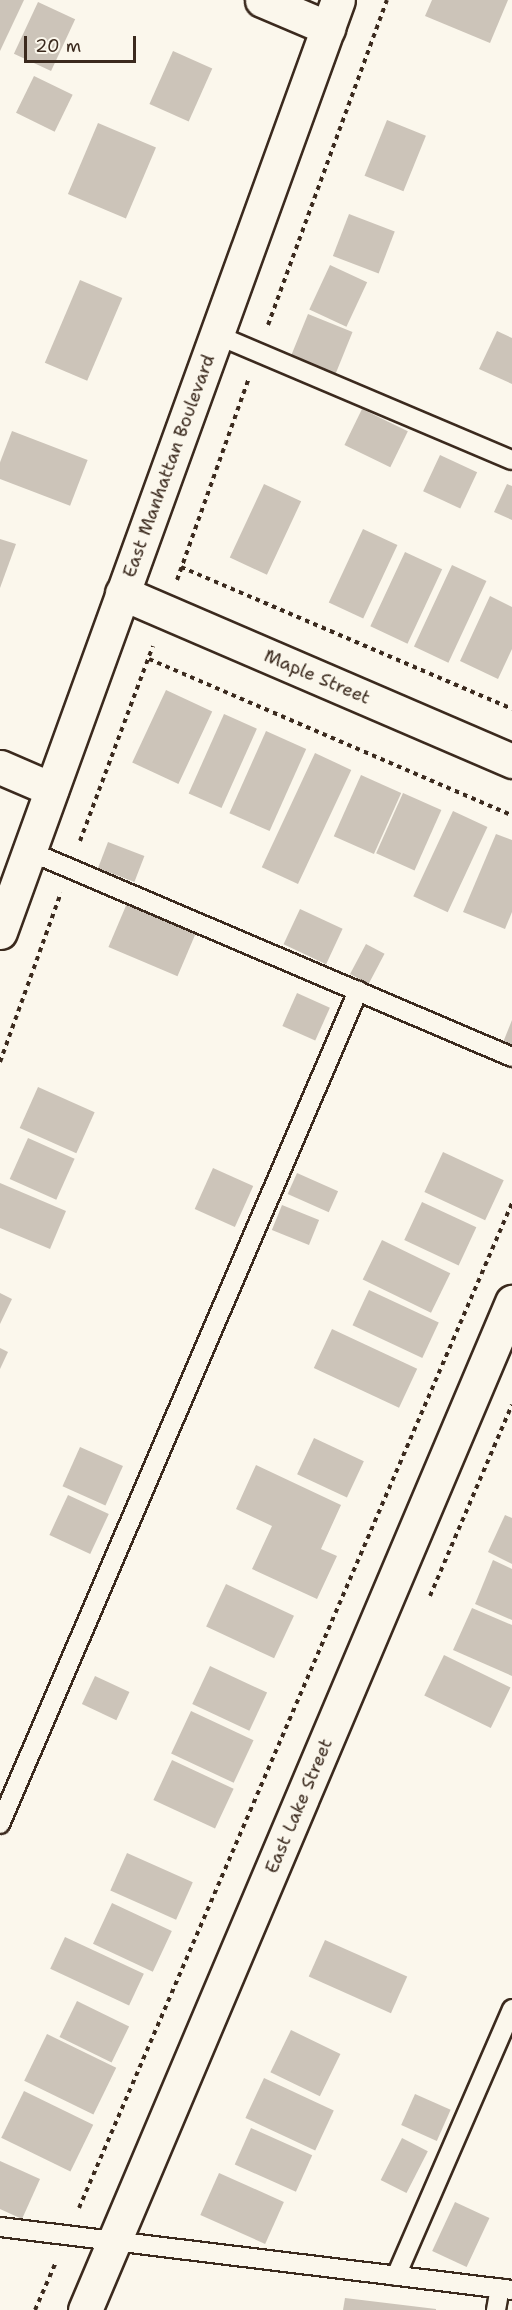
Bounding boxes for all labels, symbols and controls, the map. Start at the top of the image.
scale bar [27,24,140,62]
text: 20 m [35,34,81,58]
street label: East Manhattan Boulevard [119,352,219,580]
street label: Maple Street [261,645,373,709]
street label: East Lake Street [261,1735,337,1877]

